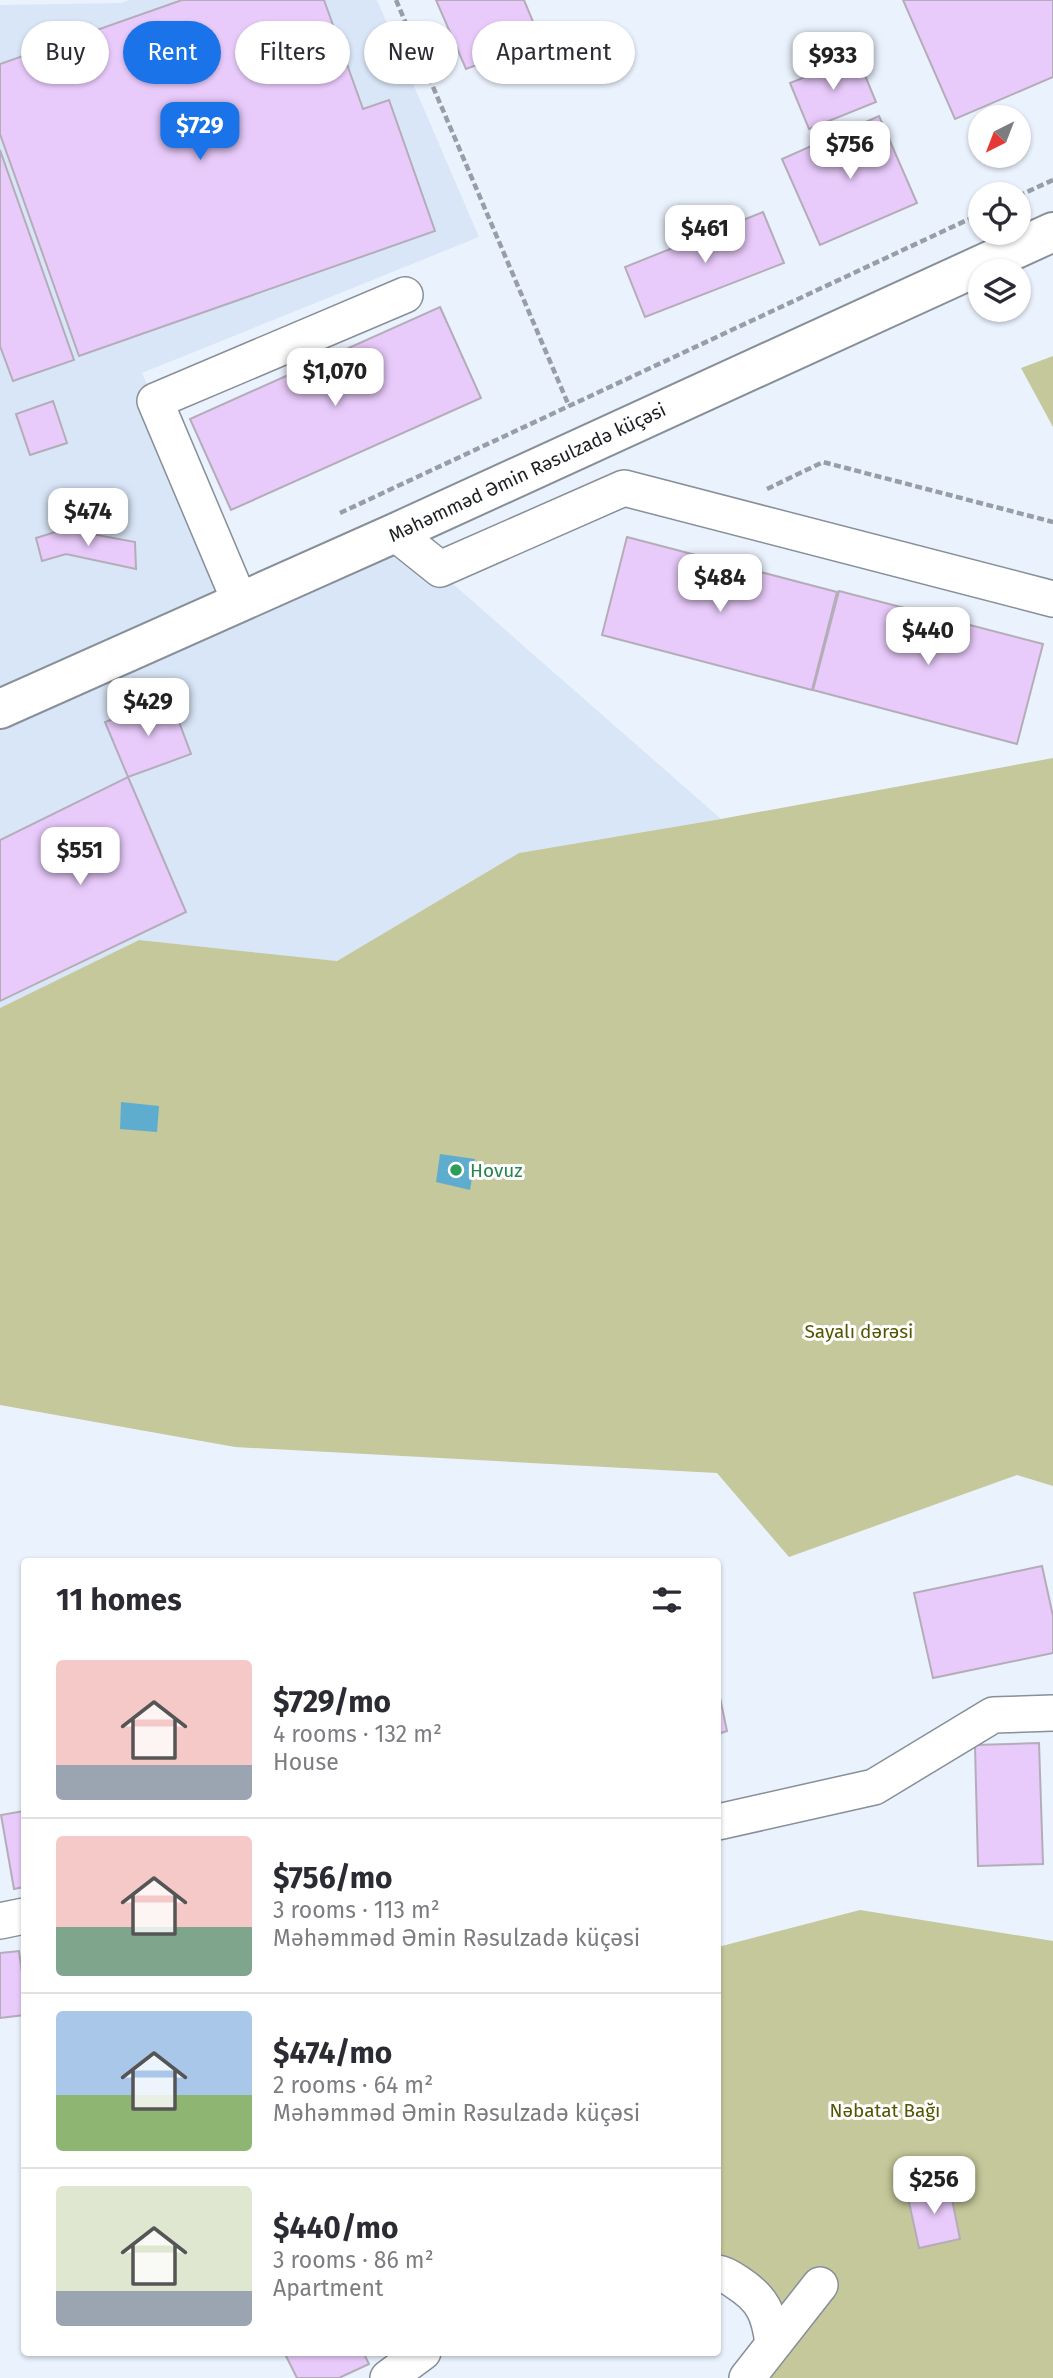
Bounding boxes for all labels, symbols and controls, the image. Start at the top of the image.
chip: Buy [21,21,109,84]
chip: Rent [123,21,221,84]
chip: Filters [235,21,350,84]
chip: New [364,21,458,84]
chip: Apartment [472,21,635,84]
pin: $933 [792,32,874,92]
text: $933 [809,41,857,69]
pin: $729 [159,102,241,162]
north arrow [968,105,1031,168]
map controls [968,105,1031,322]
text: $729 [176,111,224,139]
pin: $756 [809,122,891,181]
text: $756 [826,130,874,158]
button: locate [968,182,1031,245]
pin: $461 [664,205,746,265]
text: $461 [681,214,729,242]
button: layers [968,259,1031,322]
pin: $1,070 [278,348,392,408]
text: $1,070 [303,357,367,385]
street label: Məhəmməd Əmin Rəsulzadə küçəsi [385,398,670,547]
pin: $474 [47,489,129,548]
text: $474 [64,497,112,525]
pin: $484 [679,554,761,614]
text: $484 [694,563,746,591]
pin: $440 [887,608,969,667]
text: $440 [902,616,954,644]
pin: $429 [107,678,189,738]
text: $429 [123,687,173,715]
pin: $551 [39,828,121,887]
text: $551 [57,836,103,864]
place label: Hovuz [470,1159,523,1182]
marker: Hovuz [448,1162,464,1178]
park label: Sayalı dərəsi [805,1320,913,1343]
icon: filters [648,1581,686,1619]
text: 11 homes [56,1582,182,1618]
text: $729/mo [273,1684,391,1720]
icon: home [112,1688,196,1772]
text: 4 rooms · 132 m² [273,1720,442,1748]
text: House [273,1748,339,1776]
text: $756/mo [273,1860,393,1896]
icon: home [112,1864,196,1948]
text: 3 rooms · 113 m² [273,1896,440,1924]
text: Məhəmməd Əmin Rəsulzadə küçəsi [273,1924,640,1952]
text: $474/mo [273,2035,392,2071]
icon: home [112,2039,196,2123]
text: 2 rooms · 64 m² [273,2071,433,2099]
text: Məhəmməd Əmin Rəsulzadə küçəsi [273,2099,640,2127]
park label: Nəbatat Bağı [830,2099,940,2122]
pin: $256 [893,2156,975,2216]
text: $256 [909,2165,959,2193]
text: $440/mo [273,2210,399,2246]
icon: home [112,2214,196,2298]
text: 3 rooms · 86 m² [273,2246,434,2274]
text: Apartment [273,2274,383,2302]

